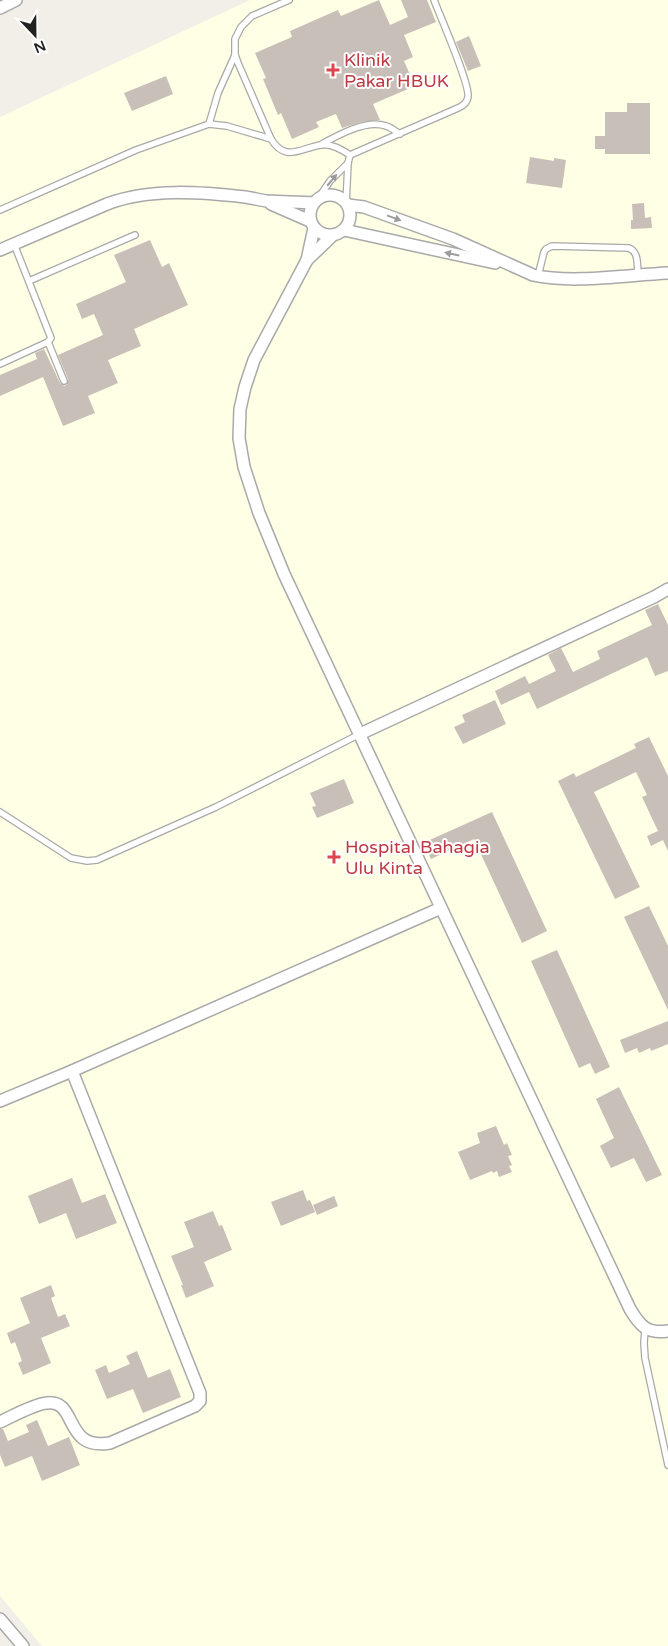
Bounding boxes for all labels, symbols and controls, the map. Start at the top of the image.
north arrow [10,10,60,60]
text: N [31,37,48,57]
place label: Klinik Pakar HBUK [344,49,449,92]
marker: Klinik Pakar HBUK [326,63,340,77]
one-way arrow [326,174,337,187]
one-way arrow [387,215,402,222]
one-way arrow [444,250,459,258]
place label: Hospital Bahagia Ulu Kinta [345,836,490,879]
marker: Hospital Bahagia Ulu Kinta [327,850,341,864]

